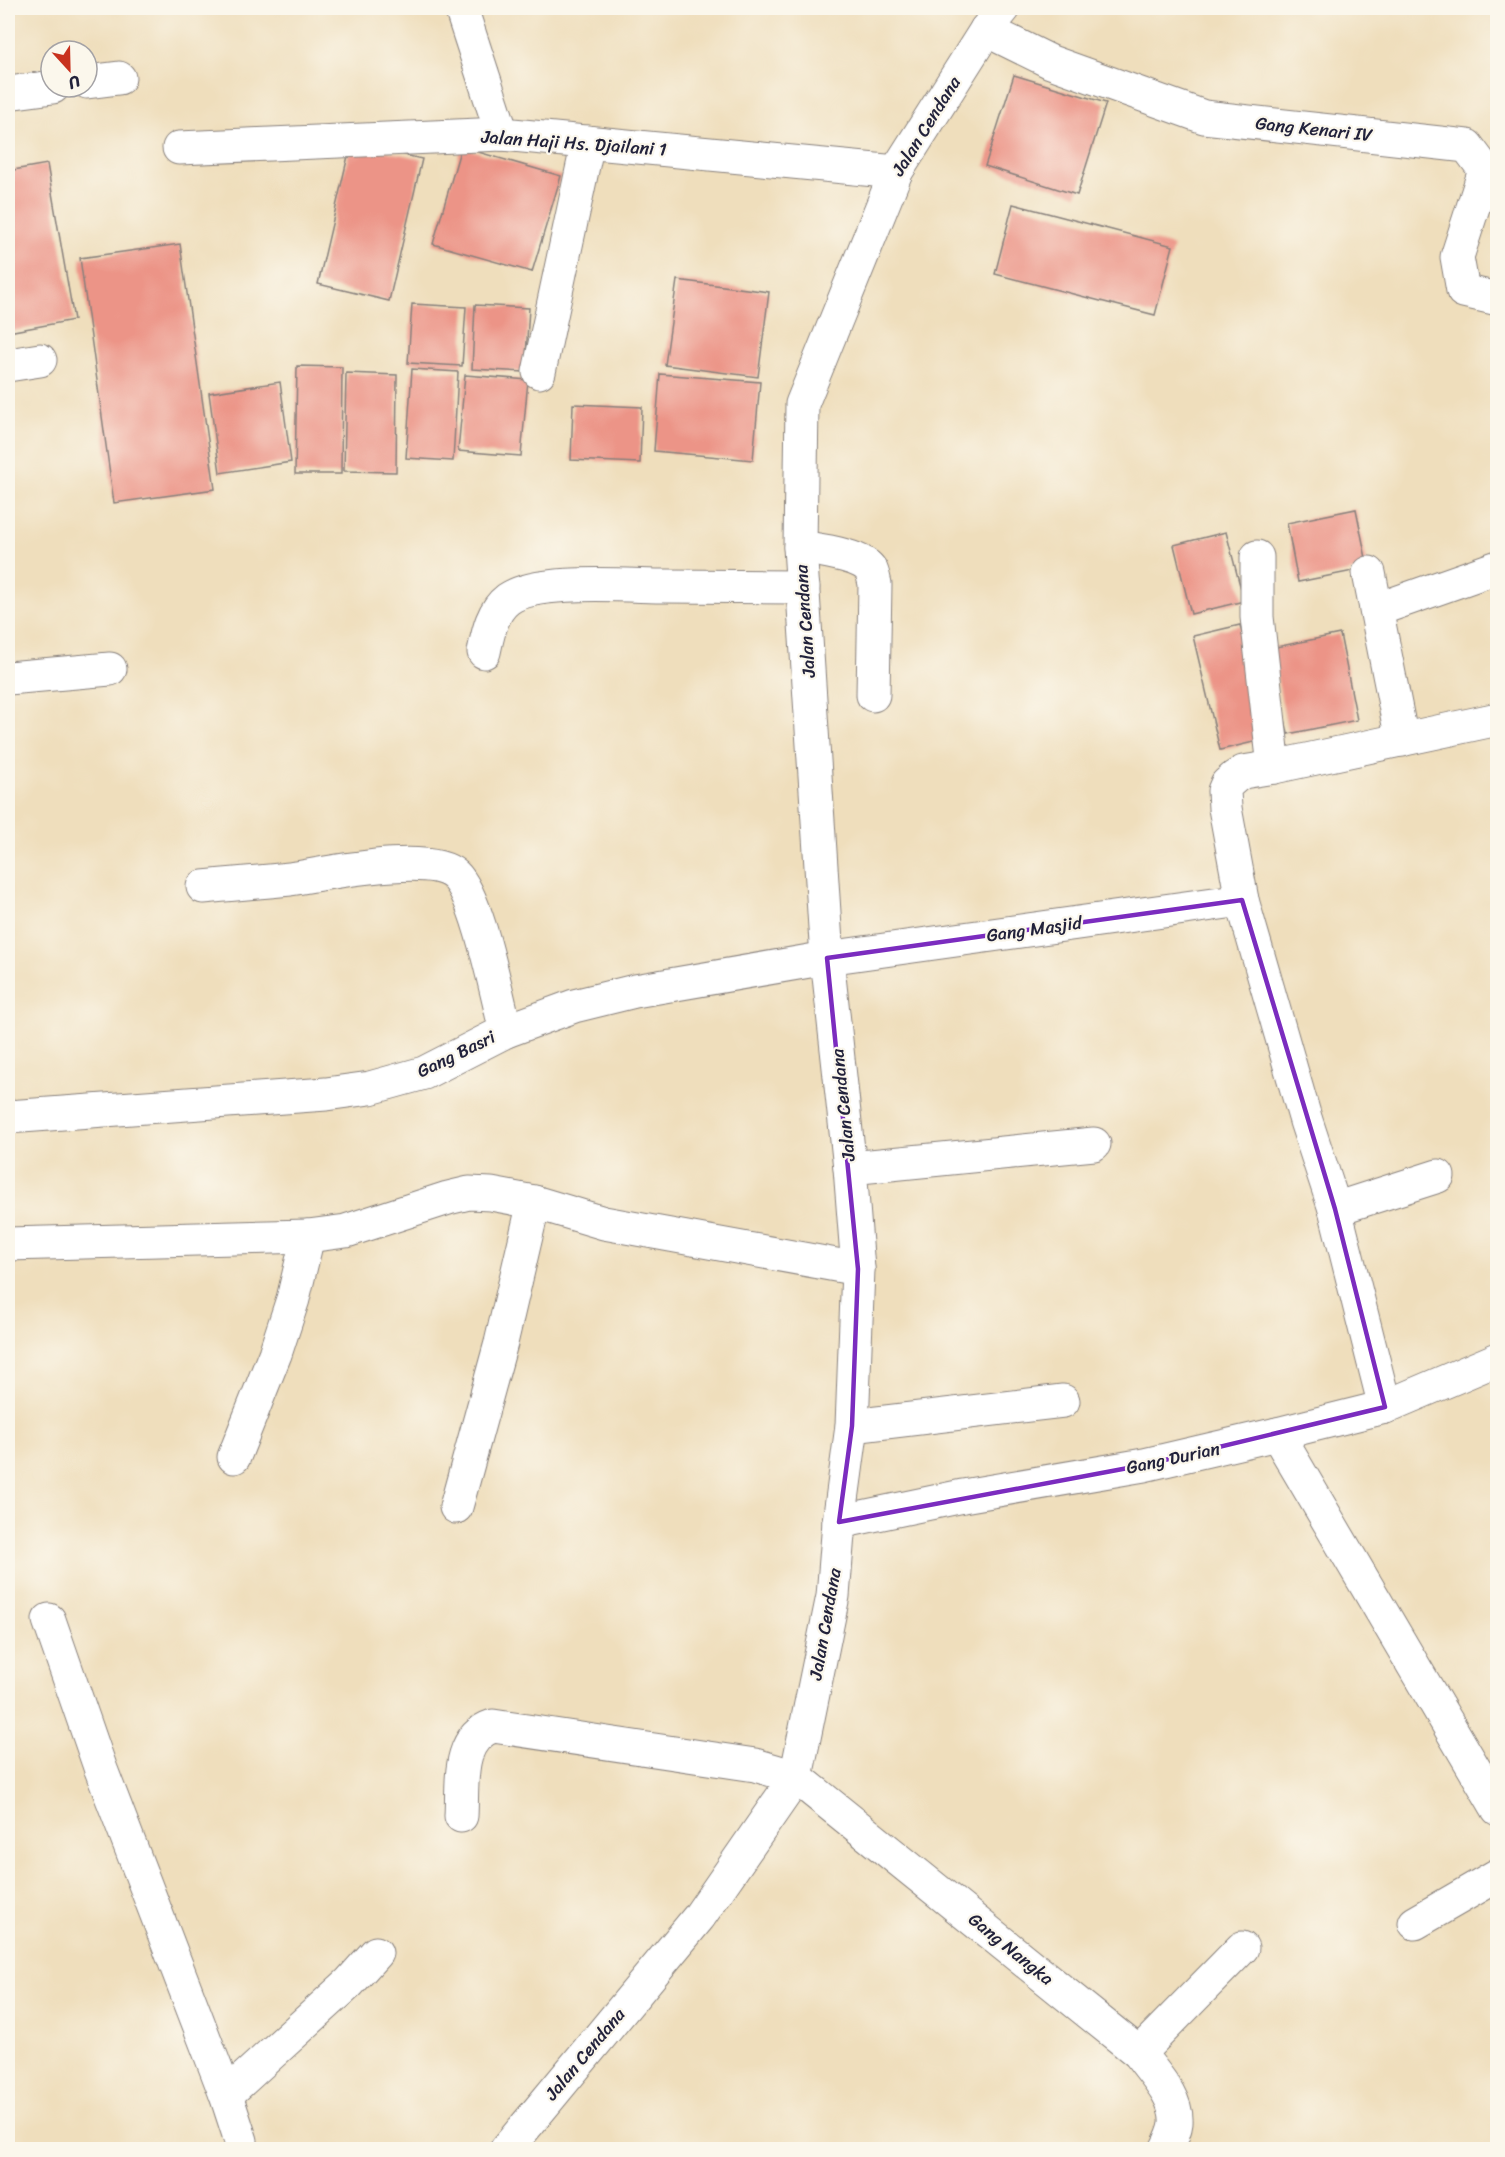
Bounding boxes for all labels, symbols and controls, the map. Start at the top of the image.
north arrow [39,39,99,99]
text: U [63,67,85,98]
street label: Jalan Cendana [882,69,970,183]
street label: Gang Kenari IV [1254,107,1374,151]
street label: Jalan Haji Hs. Djailani 1 [479,120,668,165]
street label: Jalan Cendana [785,563,825,679]
street label: Gang Masjid [984,906,1085,952]
street label: Gang Basri [411,1021,502,1087]
street label: Jalan Cendana [821,1046,865,1164]
street label: Gang Durian [1123,1432,1223,1484]
street label: Jalan Cendana [799,1565,851,1683]
street label: Gang Nangka [961,1904,1061,1994]
street label: Jalan Cendana [536,2000,634,2108]

